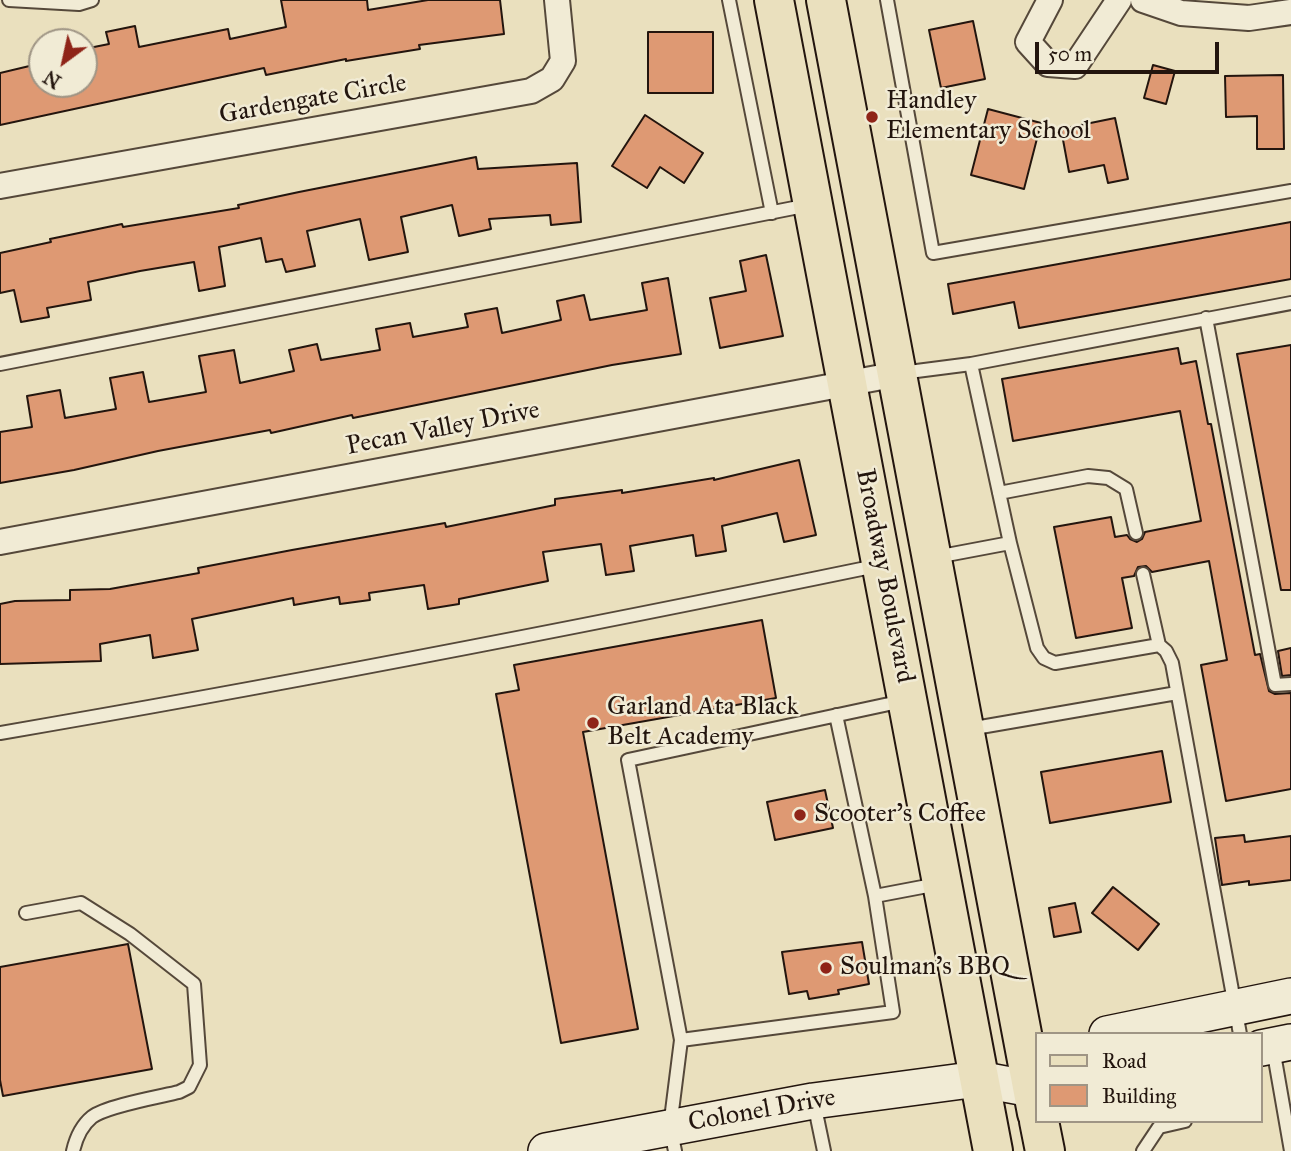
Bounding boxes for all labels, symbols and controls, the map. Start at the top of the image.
north arrow [28,28,98,98]
scale bar [1039,28,1223,72]
text: 50 m [1048,41,1092,67]
text: N [39,65,65,93]
street label: Gardengate Circle [217,68,409,132]
place label: Handley Elementary School [886,86,1090,148]
marker: Handley Elementary School [864,109,880,125]
street label: Pecan Valley Drive [344,395,542,463]
street label: Broadway Boulevard [848,466,920,686]
place label: Garland Ata Black Belt Academy [607,692,799,754]
marker: Garland Ata Black Belt Academy [585,715,601,731]
place label: Scooter's Coffee [814,799,986,831]
marker: Scooter's Coffee [792,807,808,823]
place label: Soulman's BBQ [840,952,1010,984]
marker: Soulman's BBQ [818,960,834,976]
legend [1036,1032,1263,1123]
text: Road [1102,1048,1147,1074]
street label: Colonel Drive [686,1083,838,1139]
text: Building [1102,1083,1176,1109]

